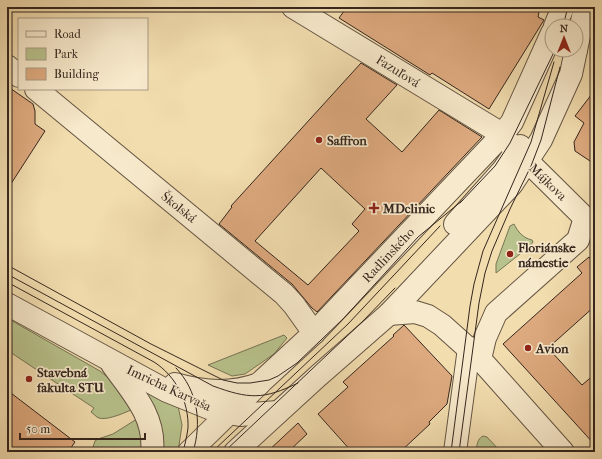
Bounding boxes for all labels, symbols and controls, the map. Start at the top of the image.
legend [18,18,148,90]
north arrow [544,18,584,58]
text: N [560,22,569,35]
text: Road [54,27,81,41]
text: Park [54,47,79,61]
street label: Fazuľová [373,52,423,91]
text: Building [54,67,99,81]
place label: Saffron [327,133,367,148]
marker: Saffron [314,135,324,145]
street label: Májkova [526,160,571,204]
street label: Školská [158,188,200,226]
place label: MDclinic [382,201,435,216]
marker: MDclinic [368,202,380,214]
street label: Radlinského [359,224,417,285]
place label: Floriánske námestie [517,240,576,270]
marker: Floriánske námestie [505,249,515,259]
place label: Avion [535,341,569,356]
marker: Avion [523,343,533,353]
street label: Imricha Karvaša [124,362,214,415]
place label: Stavebná fakulta STU [36,365,105,395]
marker: Stavebná fakulta STU [24,374,34,384]
scale bar [20,415,145,441]
text: 50 m [26,422,50,436]

